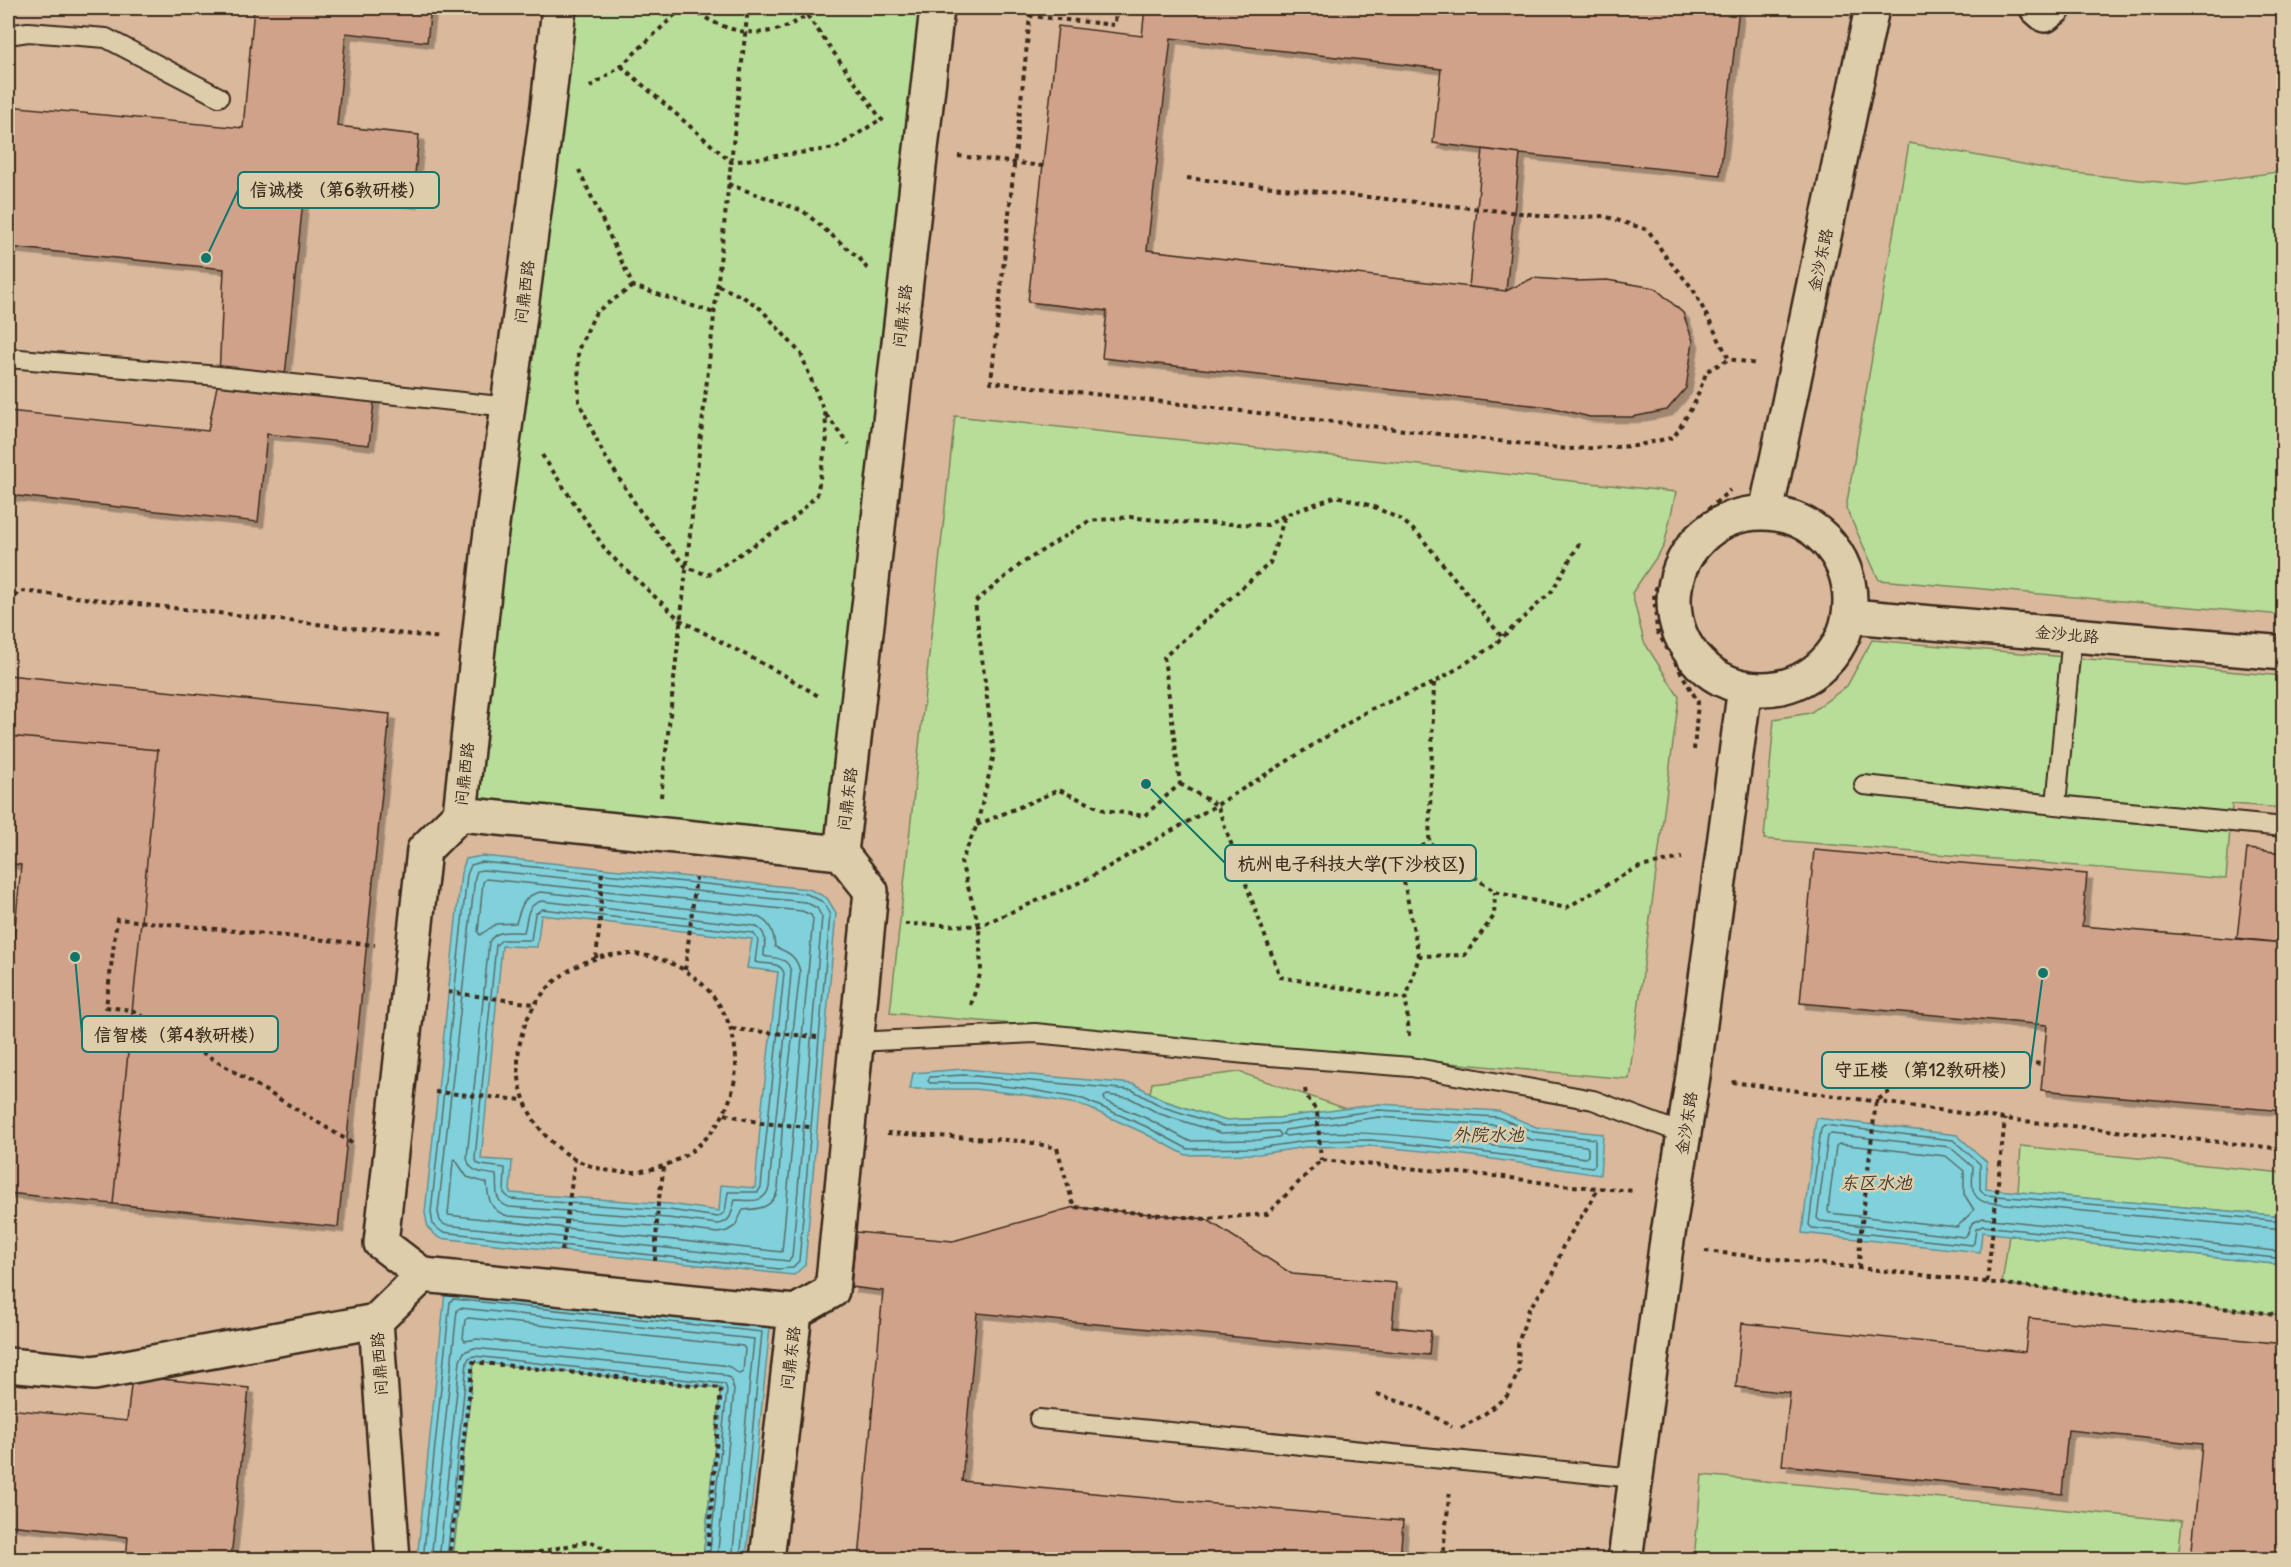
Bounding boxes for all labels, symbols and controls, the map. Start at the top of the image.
callout: 信诚楼 （第6教研楼） [238,172,439,208]
text: 信诚楼 （第6教研楼） [250,178,426,201]
street label: 金沙东路 [1804,227,1836,293]
street label: 问鼎西路 [510,259,538,325]
street label: 问鼎东路 [889,283,915,349]
street label: 金沙北路 [2034,621,2100,647]
street label: 问鼎西路 [451,741,477,807]
street label: 问鼎东路 [833,766,861,832]
callout: 杭州电子科技大学(下沙校区) [1225,845,1476,881]
text: 杭州电子科技大学(下沙校区) [1238,852,1464,875]
callout: 信智楼（第4教研楼） [82,1016,278,1052]
text: 信智楼（第4教研楼） [94,1023,266,1046]
callout: 守正楼 （第12教研楼） [1822,1052,2030,1088]
text: 守正楼 （第12教研楼） [1834,1058,2018,1081]
street label: 金沙东路 [1671,1090,1701,1156]
water label: 外院水池 [1452,1123,1525,1146]
water label: 东区水池 [1840,1171,1913,1194]
street label: 问鼎东路 [776,1325,804,1391]
street label: 问鼎西路 [367,1331,391,1397]

